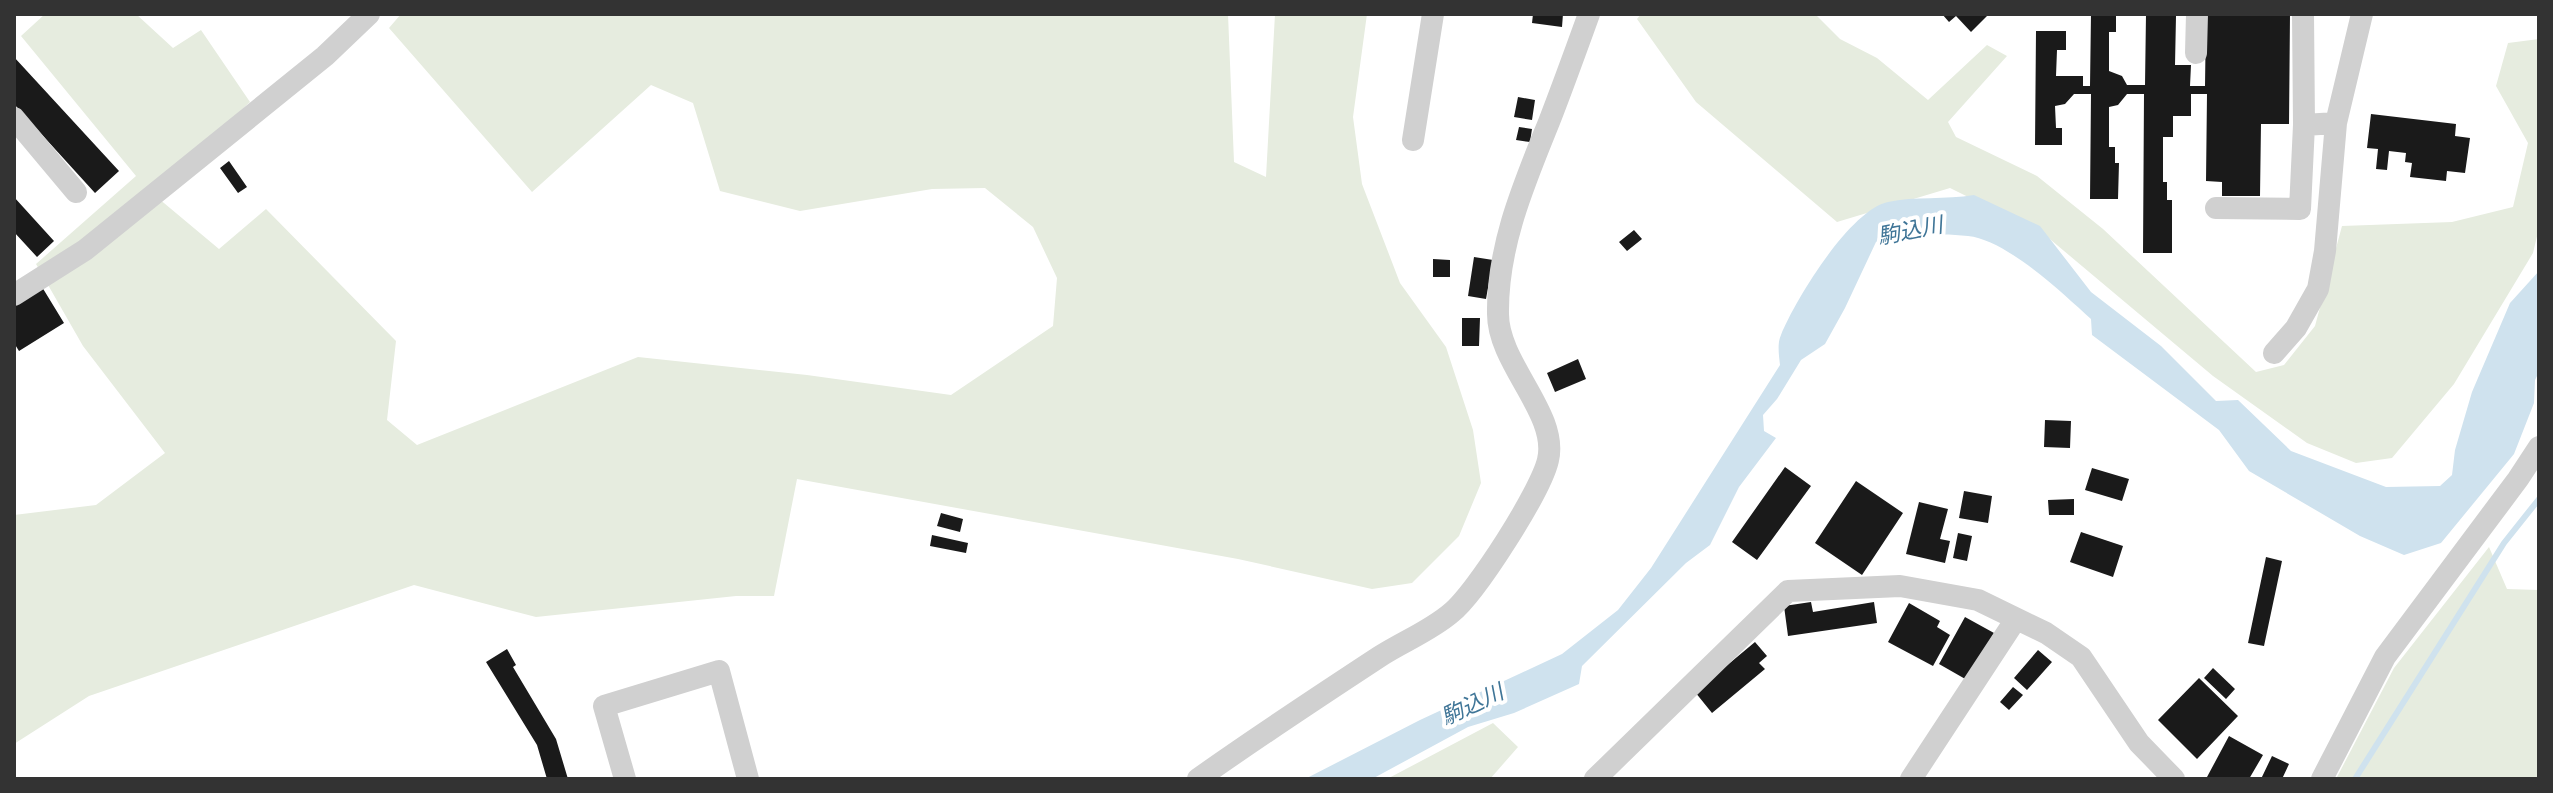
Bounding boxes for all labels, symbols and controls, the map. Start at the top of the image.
water label: 駒込川 [1875,211,1947,250]
water label: 駒込川 [1437,677,1510,731]

